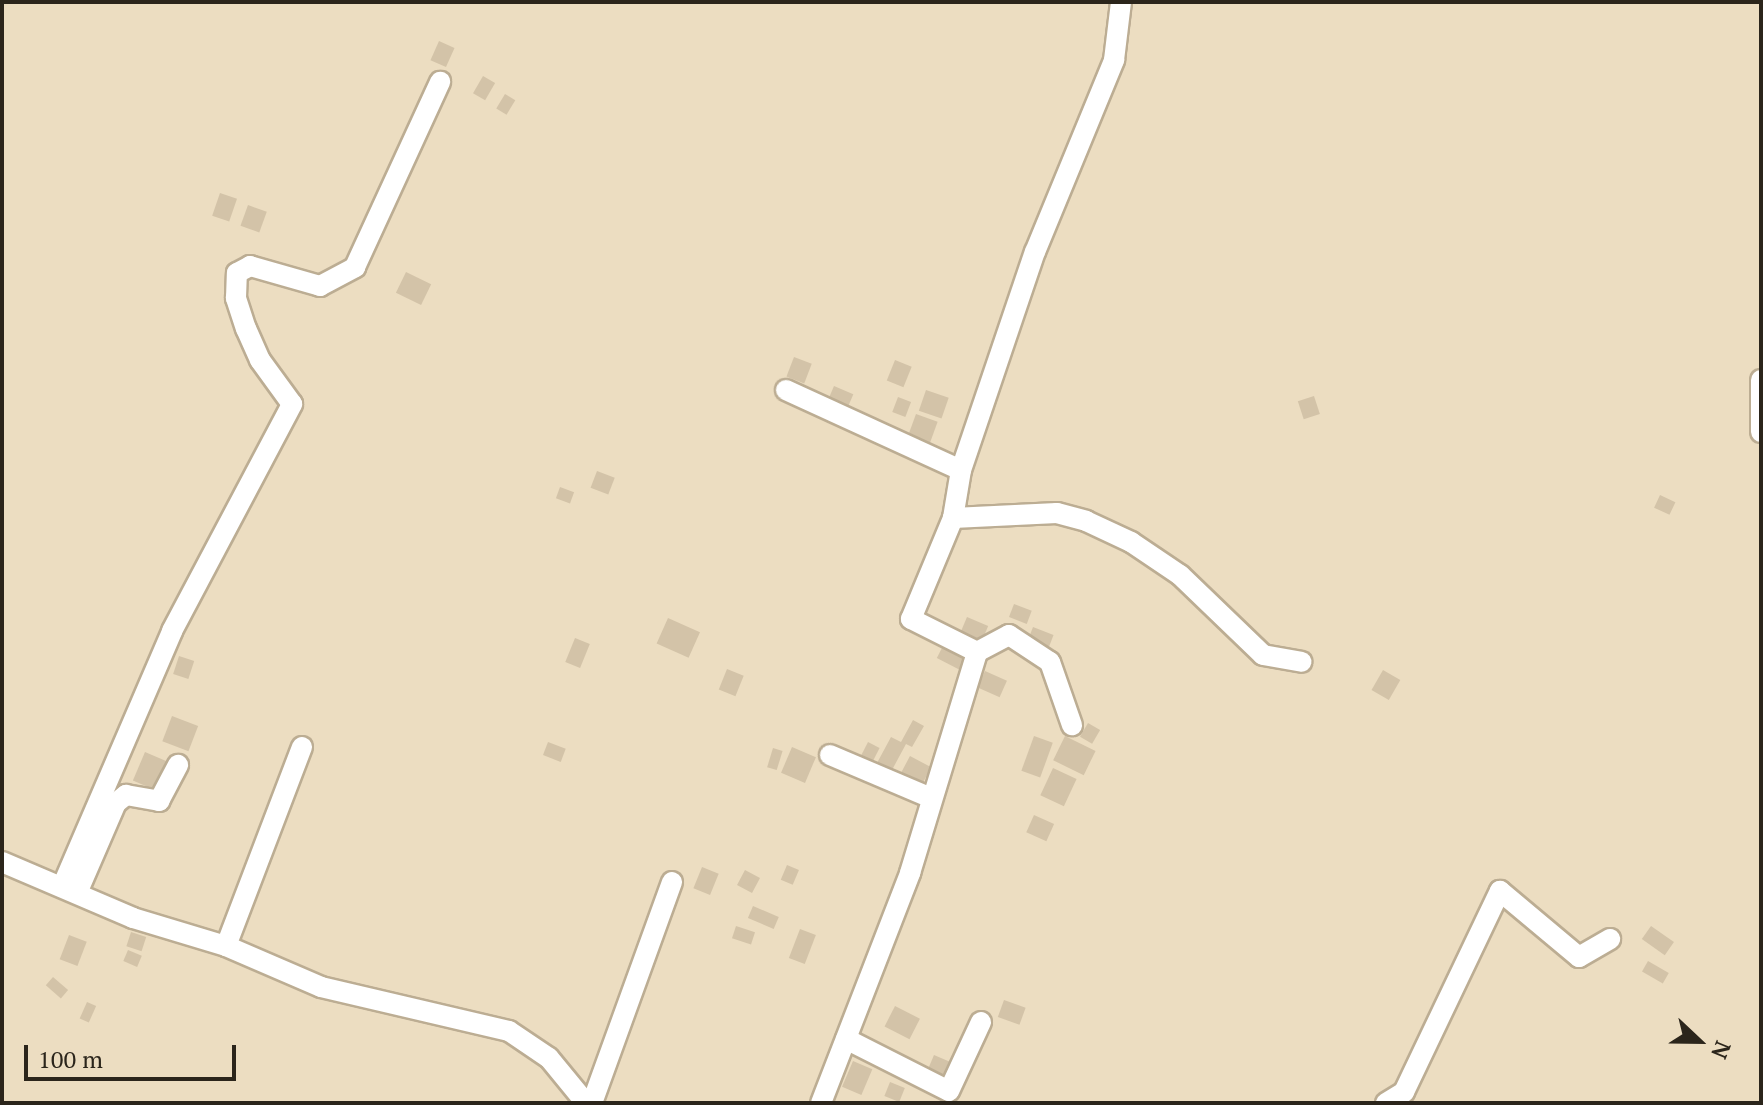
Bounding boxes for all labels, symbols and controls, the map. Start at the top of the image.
north arrow [1659,1001,1739,1081]
scale bar [28,1029,240,1079]
text: N [1705,1037,1738,1063]
text: 100 m [38,1043,103,1075]

